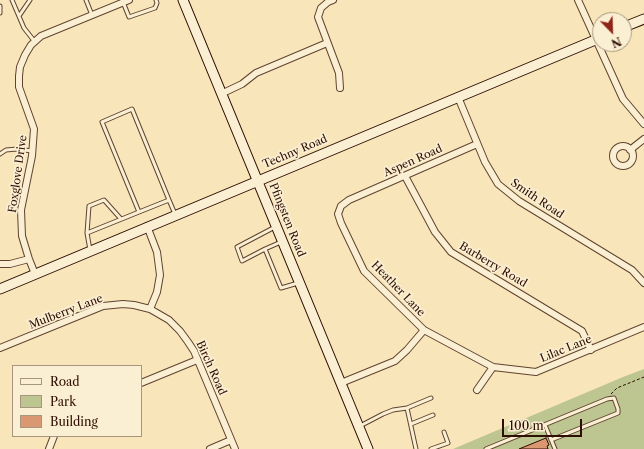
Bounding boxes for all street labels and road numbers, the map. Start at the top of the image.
street label: Techny Road [261,132,329,172]
street label: Foxglove Drive [6,134,30,214]
street label: Aspen Road [382,142,444,180]
street label: Smith Road [508,176,566,222]
street label: Pfingsten Road [266,181,308,259]
street label: Barberry Road [457,240,529,290]
street label: Heather Lane [368,259,428,319]
street label: Mulberry Lane [27,292,105,332]
street label: Lilac Lane [538,333,594,365]
street label: Birch Road [193,339,229,397]

